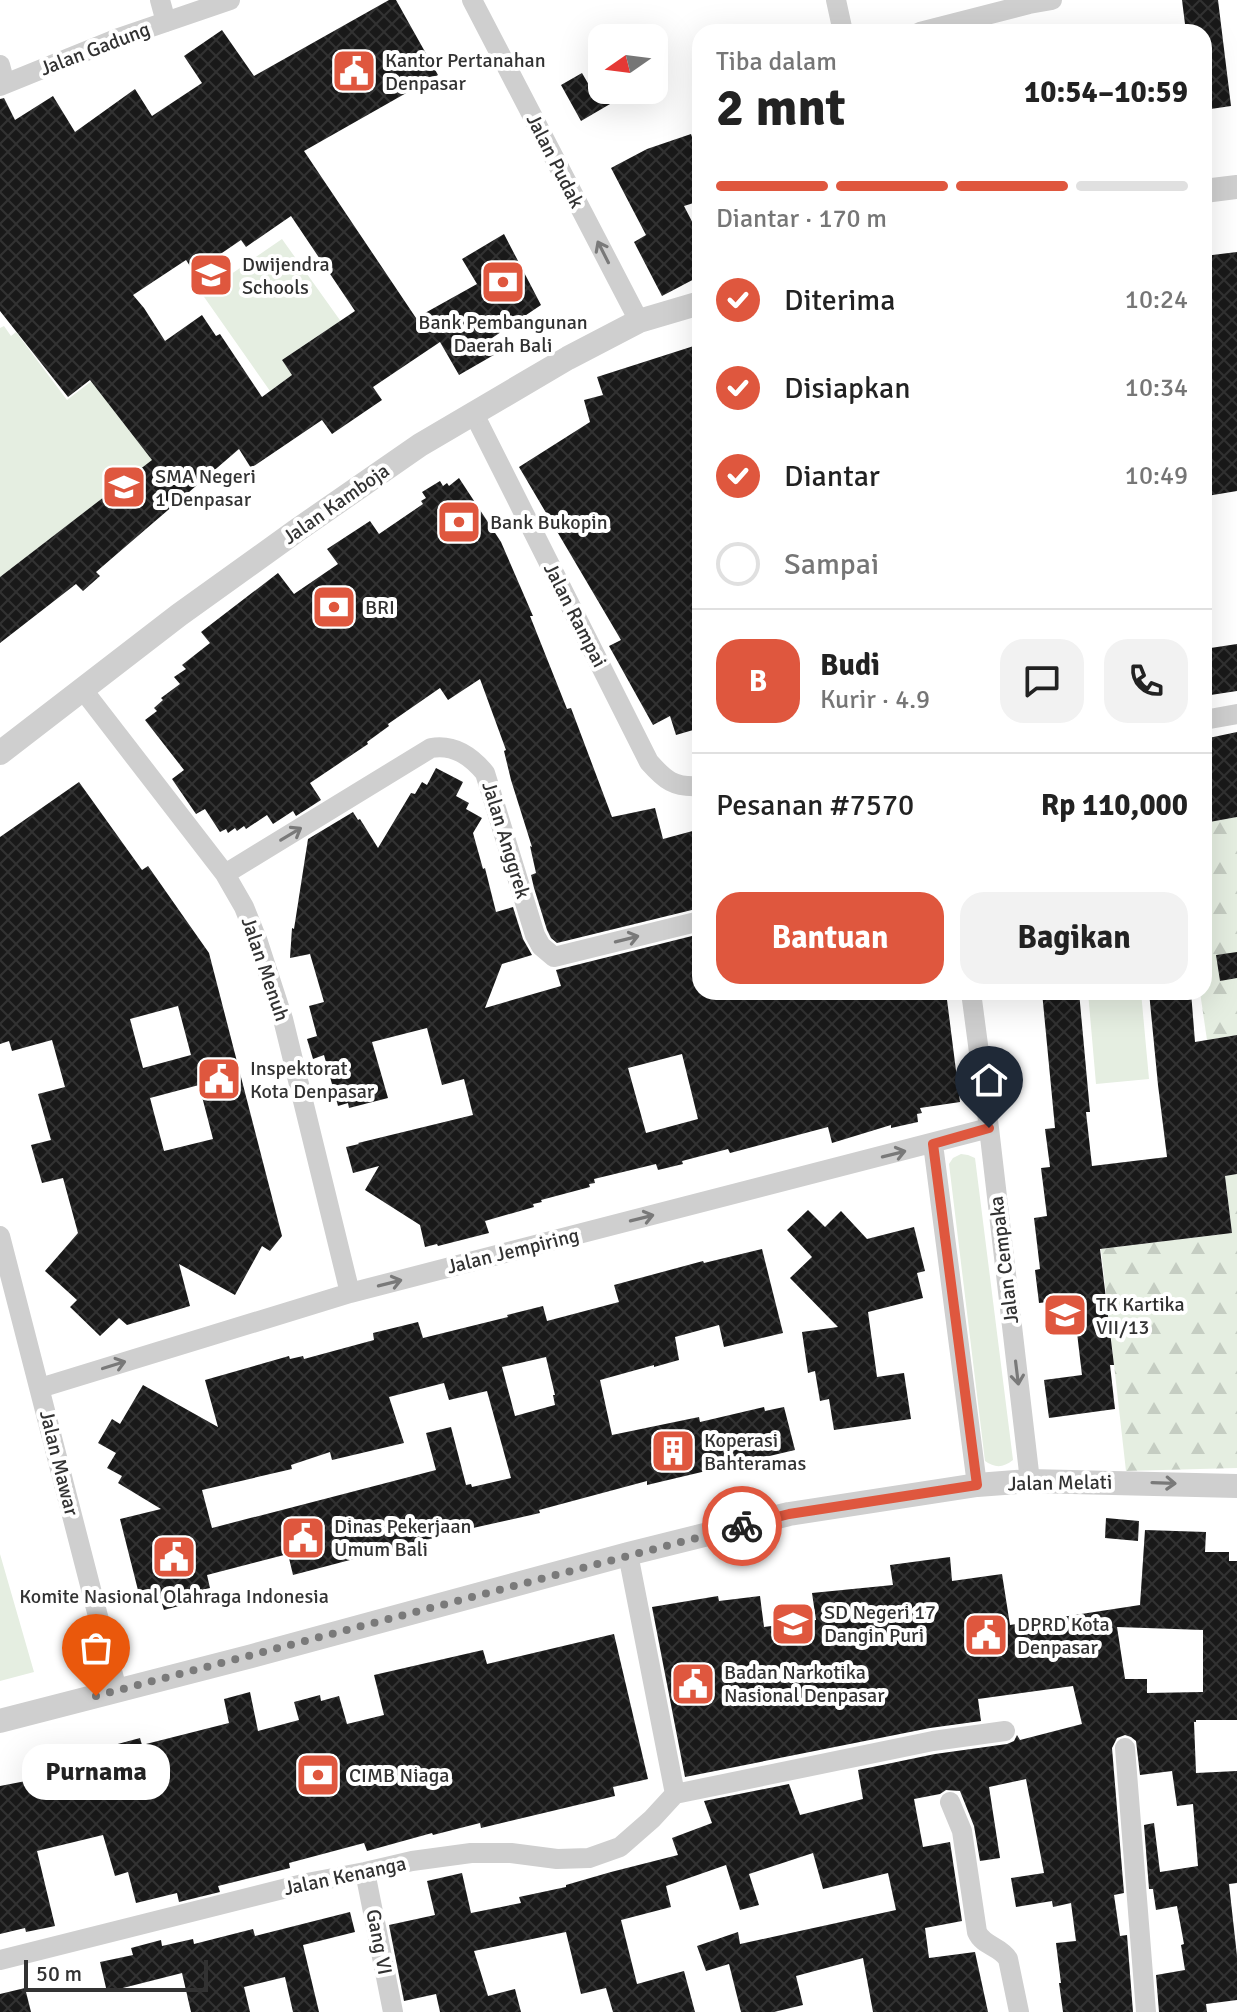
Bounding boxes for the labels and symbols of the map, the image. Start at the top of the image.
street label: Jalan Gadung [36,17,154,81]
north arrow [588,24,668,104]
public building icon: Kantor Pertanahan Denpasar [330,47,378,95]
place label: Kantor Pertanahan Denpasar [385,48,546,96]
street label: Jalan Pudak [521,110,589,212]
one-way arrow [595,241,610,265]
school or university icon: Dwijendra Schools [187,251,235,299]
place label: Dwijendra Schools [242,252,330,300]
bank icon: Bank Pembangunan Daerah Bali [479,258,527,306]
place label: Bank Pembangunan Daerah Bali [418,310,588,358]
street label: Jalan Kamboja [278,458,394,550]
school or university icon: SMA Negeri 1 Denpasar [100,463,148,511]
place label: SMA Negeri 1 Denpasar [155,464,256,512]
bank icon: Bank Bukopin [435,498,483,546]
place label: Bank Bukopin [490,510,608,535]
street label: Jalan Rampai [538,559,612,671]
bank icon: BRI [310,583,358,631]
place label: BRI [365,595,395,620]
street label: Jalan Anggrek [476,778,536,902]
one-way arrow [279,825,302,841]
street label: Jalan Menuh [235,913,295,1025]
one-way arrow [614,931,639,946]
pin [955,1046,1023,1128]
public building icon: Inspektorat Kota Denpasar [195,1055,243,1103]
place label: Inspektorat Kota Denpasar [250,1056,375,1104]
one-way arrow [881,1145,906,1160]
street label: Jalan Cempaka [984,1195,1024,1325]
one-way arrow [629,1210,655,1225]
street label: Jalan Jempiring [444,1222,582,1280]
one-way arrow [377,1274,403,1289]
school or university icon: TK Kartika VII/13 [1041,1291,1089,1339]
place label: TK Kartika VII/13 [1096,1292,1185,1340]
one-way arrow [101,1357,127,1372]
one-way arrow [1010,1359,1025,1386]
street label: Jalan Mawar [34,1408,84,1519]
building icon: Koperasi Bahteramas [649,1427,697,1475]
place label: Koperasi Bahteramas [704,1428,806,1476]
street label: Jalan Melati [1008,1470,1112,1496]
one-way arrow [1150,1476,1177,1491]
courier [702,1486,782,1566]
public building icon: Dinas Pekerjaan Umum Bali [279,1514,327,1562]
place label: Dinas Pekerjaan Umum Bali [334,1514,472,1562]
public building icon: Komite Nasional Olahraga Indonesia [150,1533,198,1581]
place label: Komite Nasional Olahraga Indonesia [19,1584,329,1609]
school or university icon: SD Negeri 17 Dangin Puri [769,1600,817,1648]
place label: SD Negeri 17 Dangin Puri [824,1600,936,1648]
public building icon: DPRD Kota Denpasar [962,1611,1010,1659]
place label: DPRD Kota Denpasar [1017,1612,1110,1660]
pin [62,1614,130,1696]
public building icon: Badan Narkotika Nasional Denpasar [669,1660,717,1708]
place label: Badan Narkotika Nasional Denpasar [724,1660,885,1708]
callout: Purnama [22,1744,170,1800]
bank icon: CIMB Niaga [294,1751,342,1799]
place label: CIMB Niaga [349,1763,449,1788]
street label: Jalan Kenanga [282,1851,408,1901]
street label: Gang VI [360,1907,398,1977]
scale bar [24,1956,208,1992]

